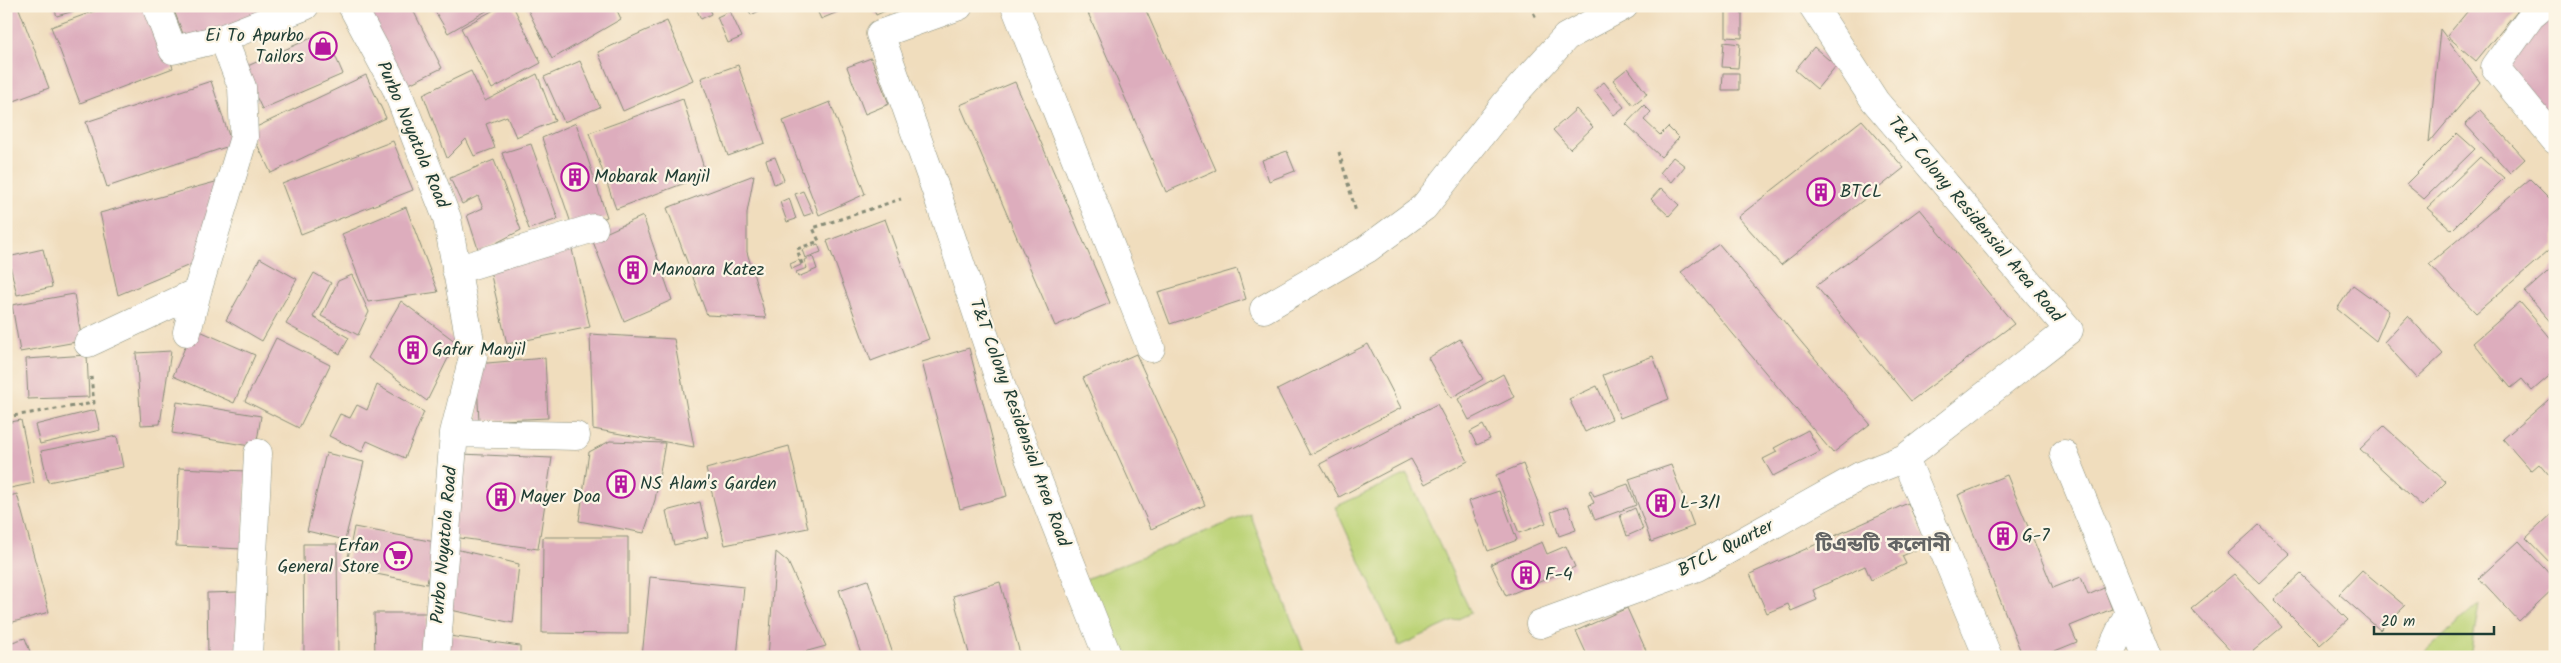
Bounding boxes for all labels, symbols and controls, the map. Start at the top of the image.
place label: Ei To Apurbo Tailors [205,22,304,72]
shop icon: Ei To Apurbo Tailors [308,31,338,61]
street label: Purbo Noyatola Road [368,57,457,214]
street label: T&T Colony Residensial Area Road [1880,110,2071,330]
building icon: Mobarak Manjil [560,162,590,192]
place label: Mobarak Manjil [594,163,710,192]
building icon: BTCL [1806,177,1836,207]
place label: BTCL [1840,178,1882,207]
building icon: Manoara Katez [618,255,648,285]
place label: Manoara Katez [652,256,765,285]
street label: T&T Colony Residensial Area Road [961,295,1078,552]
building icon: Gafur Manjil [398,335,428,365]
place label: Gafur Manjil [432,336,526,365]
street label: Purbo Noyatola Road [424,464,466,625]
building icon: NS Alam's Garden [606,469,636,499]
place label: NS Alam's Garden [640,470,777,499]
building icon: Mayer Doa [486,482,516,512]
place label: Mayer Doa [520,483,601,512]
building icon: L-3/1 [1646,488,1676,518]
place label: L-3/1 [1680,489,1720,518]
street label: BTCL Quarter [1673,512,1780,586]
building icon: G-7 [1988,521,2018,551]
place label: G-7 [2022,522,2050,551]
district label: টিএন্ডটি কলোনী [1814,530,1951,562]
place label: Erfan General Store [277,532,379,582]
supermarket icon: Erfan General Store [383,541,413,571]
building icon: F-4 [1511,560,1541,590]
place label: F-4 [1545,561,1573,590]
scale bar [2374,603,2494,635]
text: 20 m [2381,610,2415,634]

